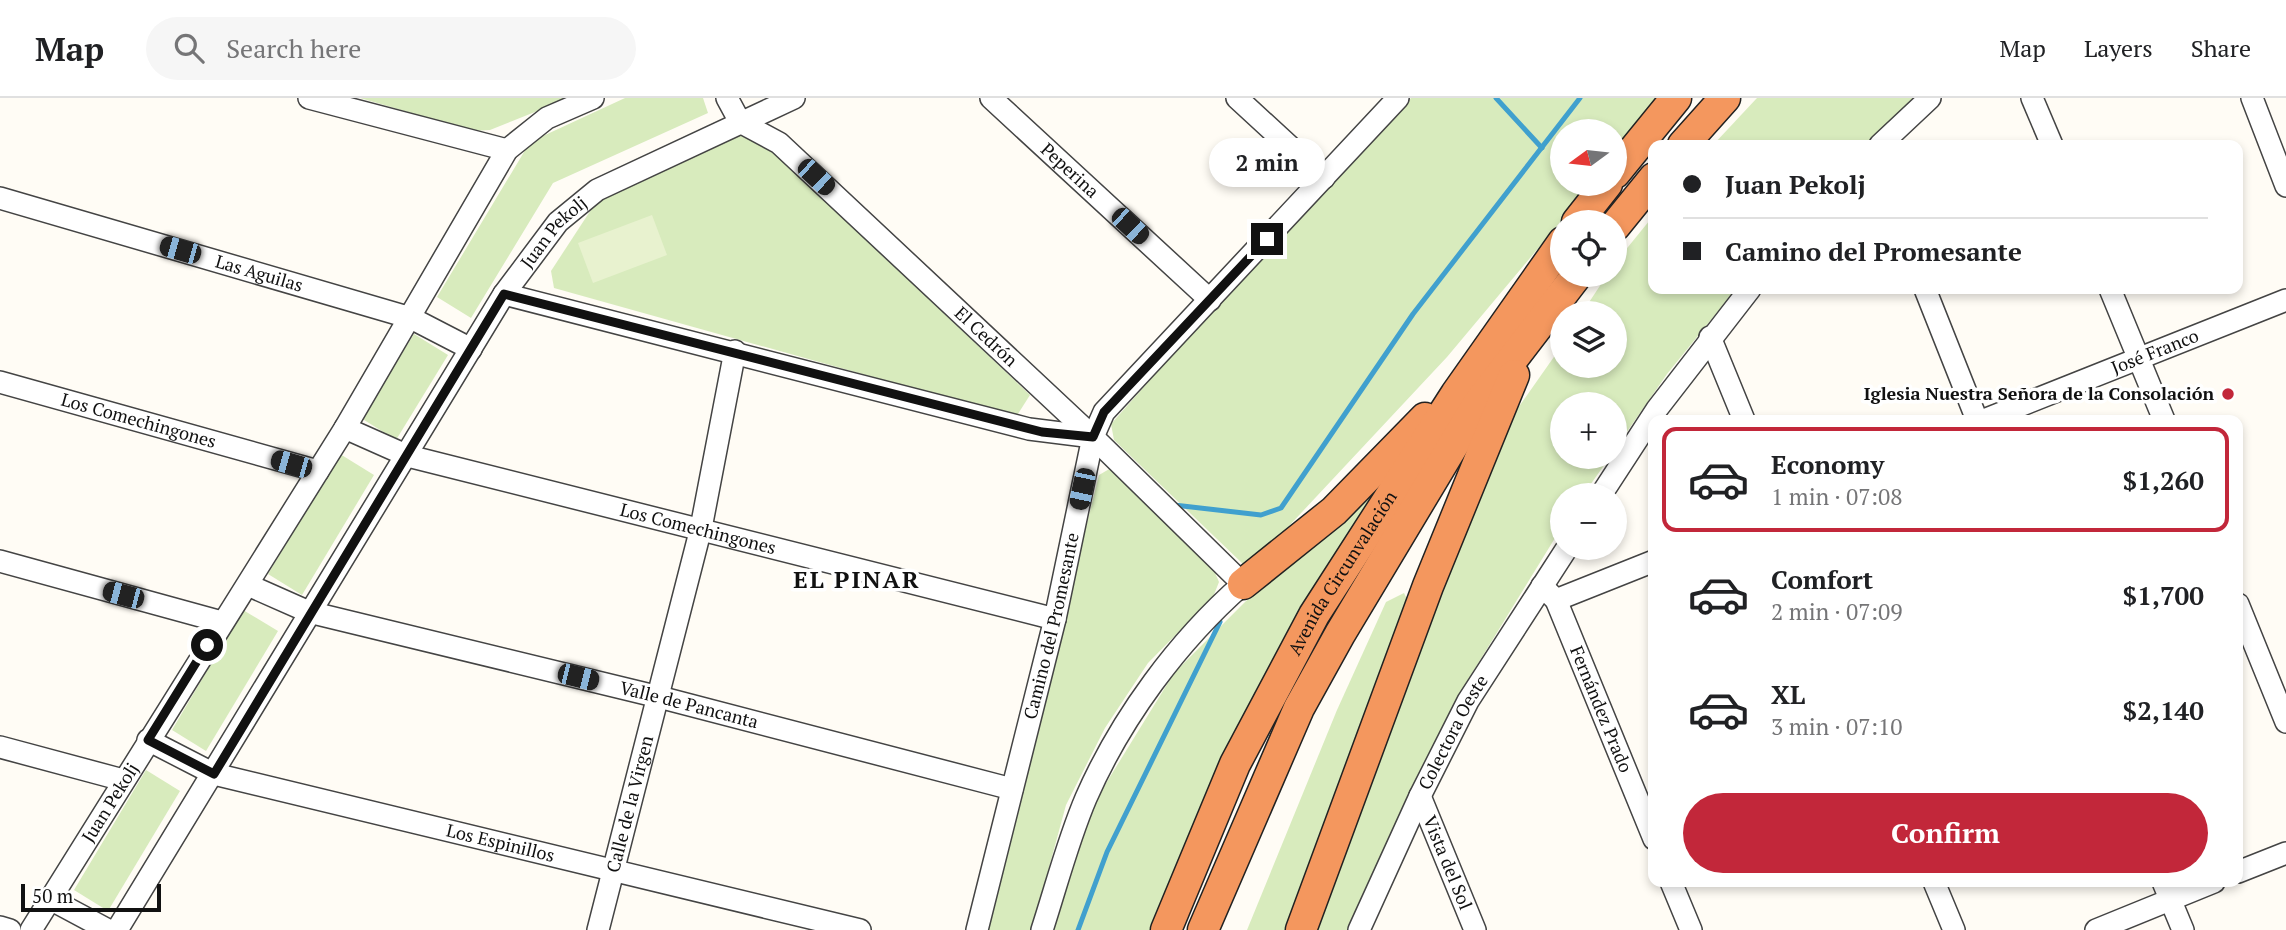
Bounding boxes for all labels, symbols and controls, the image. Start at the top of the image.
search box [146,17,636,80]
text: Map [35,27,104,70]
icon: search [170,29,208,67]
text: Search here [226,31,361,65]
text: Map [1999,32,2046,64]
text: Layers [2084,32,2153,64]
text: Share [2191,32,2251,64]
north arrow [1550,119,1628,196]
map controls [1550,119,1627,560]
street label: Peperina [1036,137,1104,203]
callout: 2 min [1209,138,1325,186]
text: 2 min [1236,147,1298,178]
car [794,155,839,199]
text: Juan Pekolj [1725,167,1866,201]
street label: Juan Pekolj [514,190,591,273]
car [1108,204,1153,248]
button: locate [1550,210,1627,287]
route end [1251,223,1283,255]
car [157,234,204,266]
text: Camino del Promesante [1725,234,2022,268]
street label: Las Aguilas [213,249,306,297]
street label: El Cedrón [950,301,1023,372]
button: layers [1550,301,1627,378]
street label: José Franco [2107,323,2202,379]
place label: Iglesia Nuestra Señora de la Consolación [1864,381,2214,405]
marker: Iglesia Nuestra Señora de la Consolación [2220,386,2236,402]
street label: Los Comechingones [59,387,219,453]
button: + [1550,392,1627,469]
text: Economy [1771,447,1884,481]
car [268,448,315,480]
icon: car [1687,448,1750,511]
text: $1,260 [2123,463,2204,497]
car [1068,466,1097,512]
text: 1 min · 07:08 [1771,481,1903,512]
button: − [1550,483,1627,560]
street label: Avenida Circunvalación [1282,486,1402,659]
street label: Los Comechingones [618,497,779,559]
street label: Camino del Promesante [1017,530,1084,722]
text: Comfort [1771,562,1873,596]
district label: EL PINAR [793,563,921,595]
icon: car [1687,563,1750,626]
text: $1,700 [2123,578,2204,612]
car [100,579,147,611]
text: 2 min · 07:09 [1771,596,1903,627]
route start [191,629,223,661]
street label: Fernández Prado [1565,642,1638,776]
car [556,662,601,692]
street label: Colectora Oeste [1412,670,1493,794]
street label: Valle de Pancanta [618,675,761,733]
text: XL [1771,677,1805,711]
icon: car [1687,678,1750,741]
text: $2,140 [2123,693,2204,727]
text: 3 min · 07:10 [1771,711,1903,742]
street label: Calle de la Virgen [600,732,658,875]
street label: Juan Pekolj [76,758,144,847]
button: Confirm [1683,793,2208,873]
street label: Vista del Sol [1418,812,1478,913]
street label: Los Espinillos [444,818,557,867]
scale bar [21,881,161,913]
text: 50 m [32,883,73,908]

